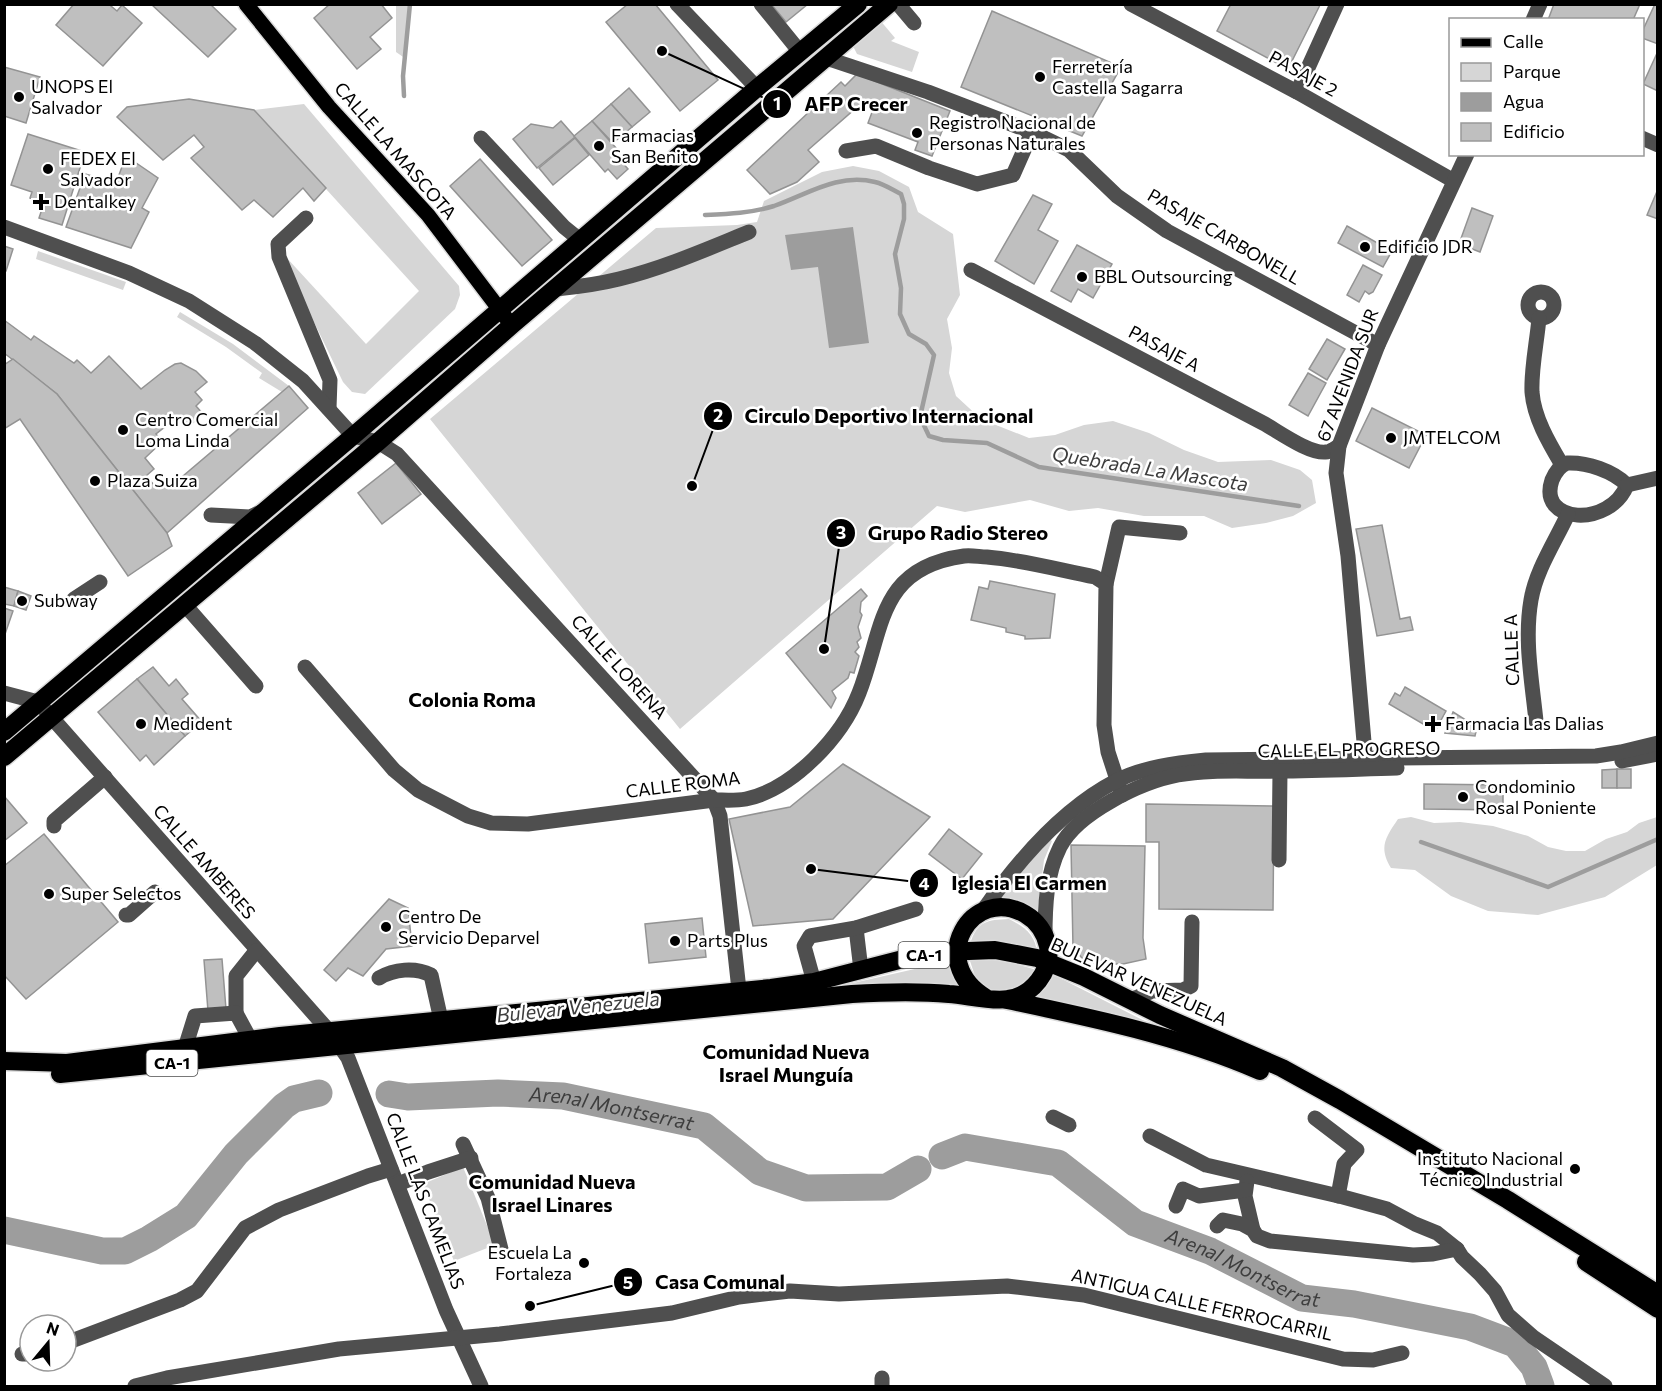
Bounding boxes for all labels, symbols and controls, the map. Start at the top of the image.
legend [1449,18,1644,156]
text: Calle [1503,30,1543,52]
street label: PASAJE 2 [1265,45,1342,101]
place label: Ferretería Castella Sagarra [1052,55,1183,98]
text: Parque [1503,60,1561,82]
marker: Ferretería Castella Sagarra [1033,70,1047,84]
place label: UNOPS El Salvador [31,75,113,118]
street label: CALLE LA MASCOTA [330,77,461,223]
callout: AFP Crecer [762,85,920,123]
marker: UNOPS El Salvador [12,90,26,104]
text: Agua [1503,90,1544,112]
text: AFP Crecer [804,91,908,115]
text: 1 [773,92,781,114]
place label: Registro Nacional de Personas Naturales [929,111,1096,154]
text: Edificio [1503,120,1565,142]
place label: Farmacias San Benito [611,124,699,167]
marker: Registro Nacional de Personas Naturales [910,126,924,140]
marker: Farmacias San Benito [592,139,606,153]
place label: FEDEX El Salvador [60,147,136,190]
marker: FEDEX El Salvador [41,162,55,176]
street label: PASAJE CARBONELL [1144,183,1305,289]
place label: Dentalkey [54,190,136,212]
marker: Dentalkey [32,193,50,211]
place label: Edificio JDR [1377,235,1473,257]
marker: Edificio JDR [1358,240,1372,254]
place label: BBL Outsourcing [1094,265,1233,287]
marker: BBL Outsourcing [1075,270,1089,284]
street label: 67 AVENIDA SUR [1312,305,1383,444]
street label: PASAJE A [1125,320,1204,376]
callout: Circulo Deportivo Internacional [703,397,1046,435]
text: Circulo Deportivo Internacional [745,403,1033,427]
text: 2 [713,404,723,426]
place label: Centro Comercial Loma Linda [135,408,278,451]
marker: Centro Comercial Loma Linda [116,423,130,437]
place label: JMTELCOM [1403,426,1501,448]
marker: JMTELCOM [1384,431,1398,445]
water label: Quebrada La Mascota [1050,441,1250,495]
place label: Plaza Suiza [107,469,198,491]
marker: Plaza Suiza [88,474,102,488]
callout: Grupo Radio Stereo [826,514,1060,552]
text: Grupo Radio Stereo [868,520,1048,544]
text: 3 [836,521,846,543]
place label: Subway [34,589,98,611]
marker: Subway [15,594,29,608]
street label: CALLE LORENA [567,610,672,723]
street label: CALLE A [1499,614,1523,686]
district label: Colonia Roma [408,687,536,711]
place label: Medident [153,712,232,734]
place label: Farmacia Las Dalias [1445,712,1604,734]
marker: Medident [134,717,148,731]
marker: Farmacia Las Dalias [1426,717,1440,731]
street label: CALLE EL PROGRESO [1257,736,1441,762]
street label: CALLE ROMA [624,766,741,802]
place label: Condominio Rosal Poniente [1475,775,1596,818]
marker: Condominio Rosal Poniente [1456,790,1470,804]
street label: CALLE AMBERES [149,800,261,923]
callout: Iglesia El Carmen [909,864,1119,902]
text: Iglesia El Carmen [951,870,1107,894]
text: 4 [918,872,930,894]
place label: Super Selectos [61,882,181,904]
marker: Super Selectos [42,887,56,901]
place label: Centro De Servicio Deparvel [398,905,540,948]
marker: Centro De Servicio Deparvel [379,920,393,934]
place label: Parts Plus [687,929,768,951]
street label: BULEVAR VENEZUELA [1048,932,1231,1030]
marker: Parts Plus [668,934,682,948]
road number: CA-1 [898,942,950,968]
water label: Bulevar Venezuela [495,985,661,1027]
district label: Comunidad Nueva Israel Munguía [702,1039,870,1086]
road number: CA-1 [146,1050,198,1076]
water label: Arenal Montserrat [527,1081,697,1135]
street label: CALLE LAS CAMELIAS [382,1109,470,1292]
place label: Instituto Nacional Técnico Industrial [1417,1147,1563,1190]
marker: Instituto Nacional Técnico Industrial [1568,1162,1582,1176]
district label: Comunidad Nueva Israel Linares [468,1169,636,1216]
water label: Arenal Montserrat [1162,1222,1322,1311]
place label: Escuela La Fortaleza [488,1241,572,1284]
marker: Escuela La Fortaleza [577,1256,591,1270]
callout: Casa Comunal [613,1263,797,1301]
street label: ANTIGUA CALLE FERROCARRIL [1069,1263,1335,1345]
text: Casa Comunal [655,1269,785,1293]
text: 5 [623,1271,633,1293]
north arrow [18,1313,78,1373]
text: N [44,1317,62,1339]

